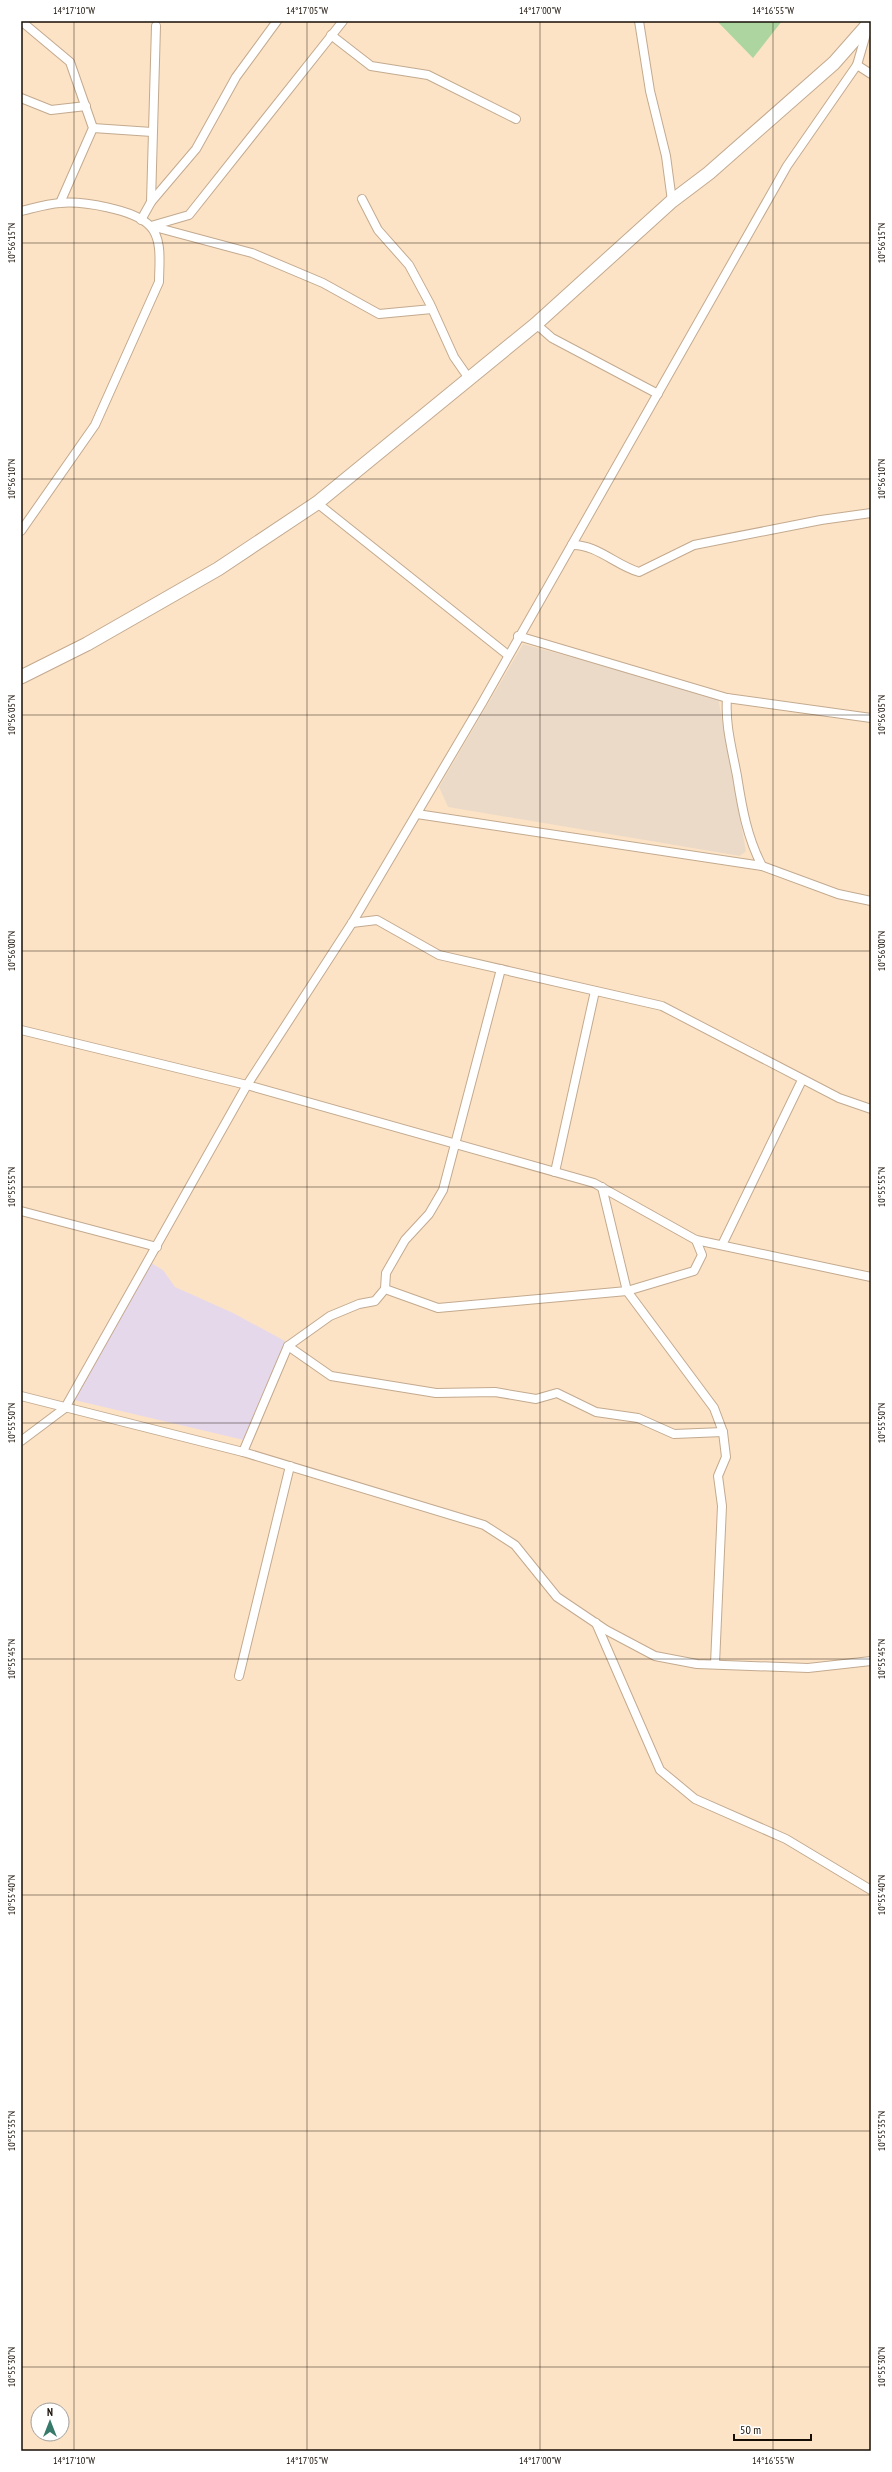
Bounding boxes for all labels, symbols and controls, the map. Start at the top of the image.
text: 14°17'10"W [53,4,95,17]
text: 14°17'05"W [286,4,328,17]
text: 14°17'00"W [519,4,561,17]
text: 14°16'55"W [752,4,794,17]
text: 10°56'15"N [5,223,18,263]
text: 10°56'15"N [875,223,888,263]
text: 10°56'10"N [5,459,18,499]
text: 10°56'10"N [875,459,888,499]
text: 10°56'05"N [5,695,18,735]
text: 10°56'05"N [875,695,888,735]
text: 10°56'00"N [5,931,18,971]
text: 10°56'00"N [875,931,888,971]
text: 10°55'55"N [5,1167,18,1207]
text: 10°55'55"N [875,1167,888,1207]
text: 10°55'50"N [5,1403,18,1443]
text: 10°55'50"N [875,1403,888,1443]
text: 10°55'45"N [5,1639,18,1679]
text: 10°55'45"N [875,1639,888,1679]
text: 10°55'40"N [5,1875,18,1915]
text: 10°55'40"N [875,1875,888,1915]
text: 10°55'35"N [5,2111,18,2151]
text: 10°55'35"N [875,2111,888,2151]
text: 10°55'30"N [5,2347,18,2387]
text: 10°55'30"N [875,2347,888,2387]
north arrow [30,2402,70,2442]
text: N [47,2405,53,2419]
scale bar [734,2416,811,2442]
text: 50 m [740,2422,761,2437]
text: 14°17'10"W [53,2454,95,2467]
text: 14°17'05"W [286,2454,328,2467]
text: 14°17'00"W [519,2454,561,2467]
text: 14°16'55"W [752,2454,794,2467]

